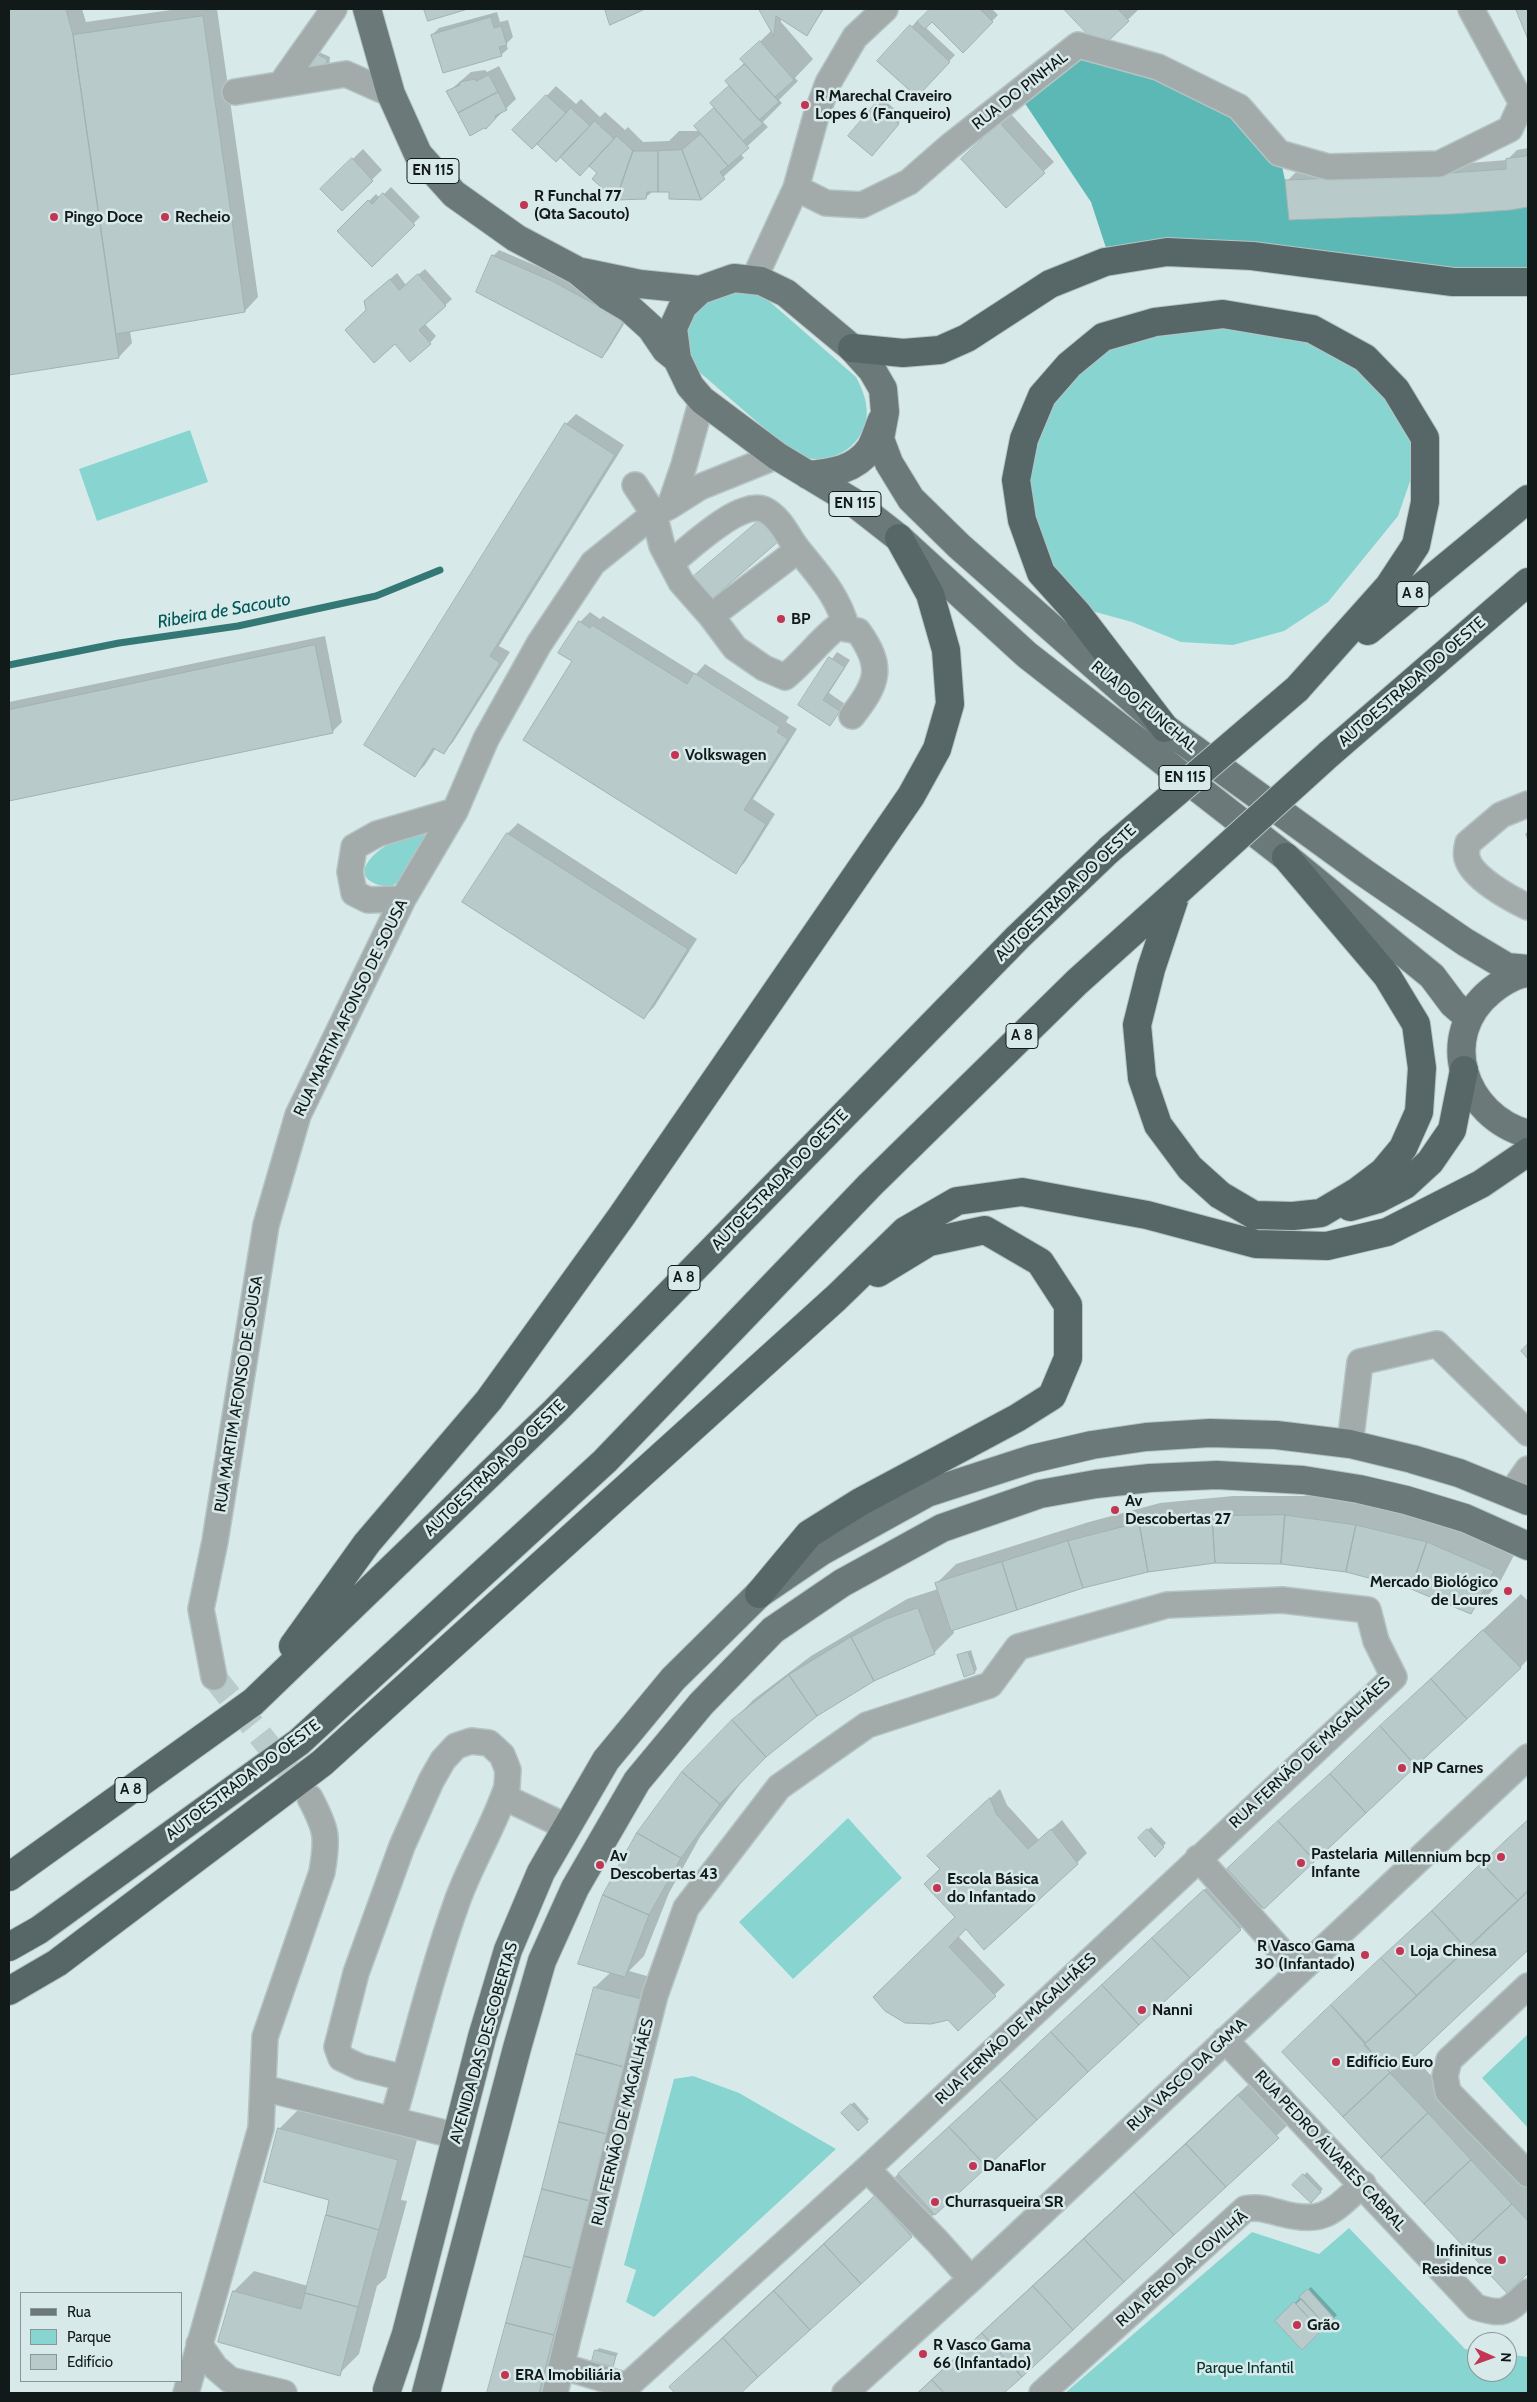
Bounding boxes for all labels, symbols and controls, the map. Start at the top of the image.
street label: RUA DO PINHAL [969,48,1071,134]
place label: R Marechal Craveiro Lopes 6 (Fanqueiro) [815,86,952,124]
marker: R Marechal Craveiro Lopes 6 (Fanqueiro) [799,99,811,111]
road number: EN 115 [407,158,459,184]
place label: R Funchal 77 (Qta Sacouto) [534,186,630,224]
marker: R Funchal 77 (Qta Sacouto) [518,199,530,211]
place label: Pingo Doce [64,207,143,227]
place label: Recheio [175,207,230,227]
marker: Pingo Doce [48,211,60,223]
marker: Recheio [159,211,171,223]
road number: EN 115 [829,492,881,516]
road number: A 8 [1397,582,1429,606]
water label: Ribeira de Sacouto [156,589,292,633]
place label: BP [791,609,811,629]
marker: BP [775,613,787,625]
street label: AUTOESTRADA DO OESTE [1335,613,1489,751]
street label: RUA DO FUNCHAL [1087,657,1201,757]
place label: Volkswagen [685,745,766,765]
marker: Volkswagen [669,749,681,761]
road number: EN 115 [1159,766,1211,790]
street label: AUTOESTRADA DO OESTE [992,821,1140,965]
street label: RUA MARTIM AFONSO DE SOUSA [290,896,412,1120]
road number: A 8 [1006,1024,1038,1048]
street label: AUTOESTRADA DO OESTE [708,1106,852,1254]
road number: A 8 [668,1266,700,1290]
street label: RUA MARTIM AFONSO DE SOUSA [211,1274,267,1514]
street label: AUTOESTRADA DO OESTE [421,1396,569,1540]
place label: Av Descobertas 27 [1125,1491,1231,1529]
marker: Av Descobertas 27 [1109,1504,1121,1516]
place label: Mercado Biológico de Loures [1370,1572,1498,1610]
marker: Mercado Biológico de Loures [1502,1585,1514,1597]
street label: RUA FERNÃO DE MAGALHÃES [1226,1673,1394,1833]
street label: AUTOESTRADA DO OESTE [162,1716,324,1844]
place label: NP Carnes [1412,1758,1483,1778]
marker: NP Carnes [1396,1762,1408,1774]
road number: A 8 [115,1778,147,1802]
place label: Pastelaria Infante [1311,1844,1378,1882]
place label: Av Descobertas 43 [610,1846,718,1884]
place label: Millennium bcp [1384,1847,1491,1867]
marker: Millennium bcp [1495,1851,1507,1863]
marker: Pastelaria Infante [1295,1857,1307,1869]
marker: Av Descobertas 43 [594,1859,606,1871]
place label: Escola Básica do Infantado [947,1869,1039,1907]
marker: Escola Básica do Infantado [931,1882,943,1894]
place label: R Vasco Gama 30 (Infantado) [1255,1936,1355,1974]
street label: AVENIDA DAS DESCOBERTAS [446,1940,522,2146]
place label: Loja Chinesa [1410,1941,1497,1961]
marker: Loja Chinesa [1394,1945,1406,1957]
street label: RUA FERNÃO DE MAGALHÃES [932,1949,1100,2109]
marker: R Vasco Gama 30 (Infantado) [1359,1949,1371,1961]
place label: Nanni [1152,2000,1193,2020]
marker: Nanni [1136,2004,1148,2016]
street label: RUA VASCO DA GAMA [1123,2015,1251,2135]
street label: RUA FERNÃO DE MAGALHÃES [588,2016,658,2228]
place label: Edifício Euro [1346,2052,1433,2072]
marker: Edifício Euro [1330,2056,1342,2068]
street label: RUA PEDRO ÁLVARES CABRAL [1250,2067,1410,2235]
place label: DanaFlor [983,2156,1046,2176]
marker: DanaFlor [967,2160,979,2172]
place label: Churrasqueira SR [945,2192,1064,2212]
marker: Churrasqueira SR [929,2196,941,2208]
street label: RUA PÊRO DA COVILHÃ [1112,2207,1252,2331]
place label: Infinitus Residence [1422,2241,1492,2279]
marker: Infinitus Residence [1496,2254,1508,2266]
legend [20,2292,182,2382]
text: Rua [67,2303,91,2321]
place label: Grão [1307,2315,1340,2335]
marker: Grão [1291,2319,1303,2331]
text: Parque [67,2328,111,2346]
north arrow [1467,2332,1517,2382]
place label: R Vasco Gama 66 (Infantado) [933,2335,1031,2373]
marker: R Vasco Gama 66 (Infantado) [917,2348,929,2360]
text: N [1497,2352,1515,2363]
text: Edifício [67,2353,113,2371]
park label: Parque Infantil [1196,2358,1294,2378]
place label: ERA Imobiliária [515,2365,621,2385]
marker: ERA Imobiliária [499,2369,511,2381]

